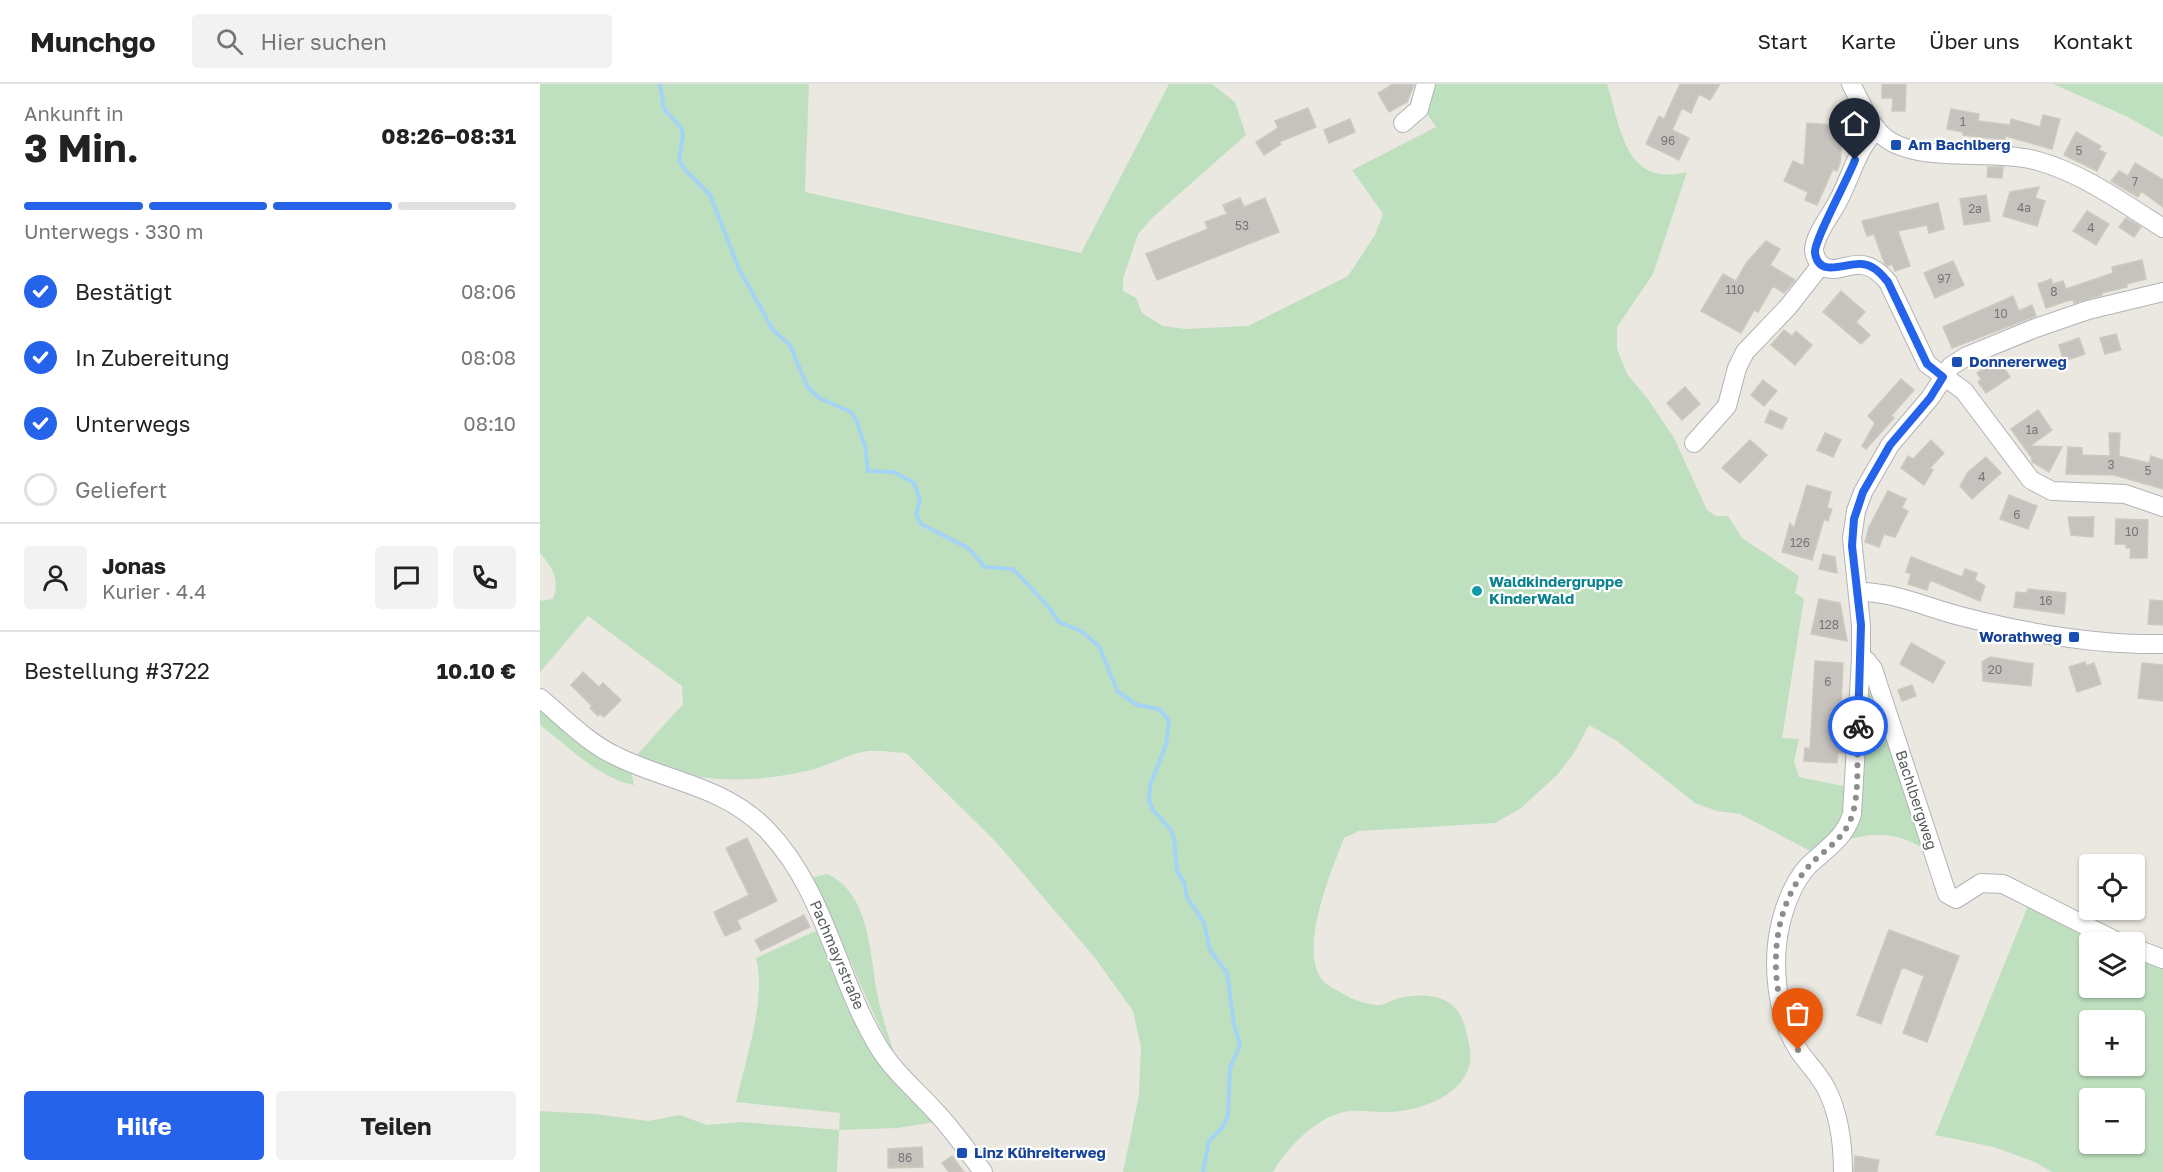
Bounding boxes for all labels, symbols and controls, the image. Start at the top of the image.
search box [192,14,612,68]
text: Munchgo [30,25,156,58]
icon: search [213,25,246,58]
text: Hier suchen [261,28,387,55]
text: Start [1757,28,1808,54]
text: Karte [1841,28,1896,54]
text: Über uns [1929,28,2020,54]
text: Kontakt [2053,28,2133,54]
pin [1829,98,1880,160]
text: Ankunft in [24,101,124,125]
icon: home [1838,107,1871,140]
house number: 1 [1960,114,1966,129]
text: 08:26–08:31 [381,122,516,149]
text: 3 Min. [24,124,139,171]
house number: 96 [1661,133,1675,148]
place label: Am Bachlberg [1908,135,2010,153]
marker: Am Bachlberg [1889,138,1903,152]
house number: 5 [2076,143,2083,158]
house number: 7 [2132,174,2138,189]
house number: 4a [2017,200,2031,215]
house number: 2a [1968,201,1982,216]
house number: 53 [1235,218,1249,233]
text: Unterwegs · 330 m [24,219,204,243]
house number: 4 [2087,220,2095,235]
house number: 97 [1937,271,1951,286]
icon: check [24,275,57,308]
text: Bestätigt [75,278,172,305]
text: 08:06 [461,279,516,303]
house number: 110 [1725,282,1745,297]
house number: 8 [2050,284,2058,299]
house number: 10 [1994,306,2008,321]
icon: check [24,341,57,374]
text: In Zubereitung [75,344,230,371]
text: 08:08 [461,345,516,369]
place label: Donnererweg [1969,352,2067,370]
marker: Donnererweg [1950,355,1964,369]
icon: check [24,407,57,440]
text: Unterwegs [75,410,191,437]
text: 08:10 [463,411,516,435]
house number: 1a [2026,422,2038,437]
house number: 3 [2107,457,2115,472]
house number: 5 [2145,463,2152,478]
house number: 4 [1978,469,1986,484]
text: Geliefert [75,476,167,503]
house number: 6 [2013,507,2021,522]
house number: 10 [2125,524,2139,539]
house number: 126 [1790,535,1810,550]
button: person [24,546,87,609]
button: chat [375,546,438,609]
button: phone [453,546,516,609]
text: Jonas [102,552,166,579]
place label: Waldkindergruppe KinderWald [1489,572,1623,607]
text: Kurier · 4.4 [102,579,206,603]
marker: Waldkindergruppe KinderWald [1470,584,1484,598]
house number: 16 [2039,593,2053,608]
house number: 128 [1819,617,1839,632]
place label: Worathweg [1979,627,2062,645]
marker: Worathweg [2067,630,2081,644]
text: Bestellung #3722 [24,657,210,684]
text: 10.10 € [437,657,516,684]
house number: 20 [1988,662,2002,677]
house number: 6 [1824,674,1832,689]
courier [1828,696,1888,756]
icon: bike [1842,710,1875,743]
street label: Bachlbergweg [1892,748,1942,852]
map controls [2079,854,2145,1154]
button: locate [2079,854,2145,920]
street label: Pachmayrstraße [807,897,869,1012]
button: layers [2079,932,2145,998]
pin [1772,988,1823,1050]
icon: bag [1781,997,1814,1030]
button: + [2079,1010,2145,1076]
button: − [2079,1088,2145,1154]
button: Hilfe [24,1091,264,1160]
button: Teilen [276,1091,516,1160]
place label: Linz Kühreiterweg [974,1143,1106,1161]
marker: Linz Kühreiterweg [955,1146,969,1160]
house number: 86 [898,1150,912,1165]

